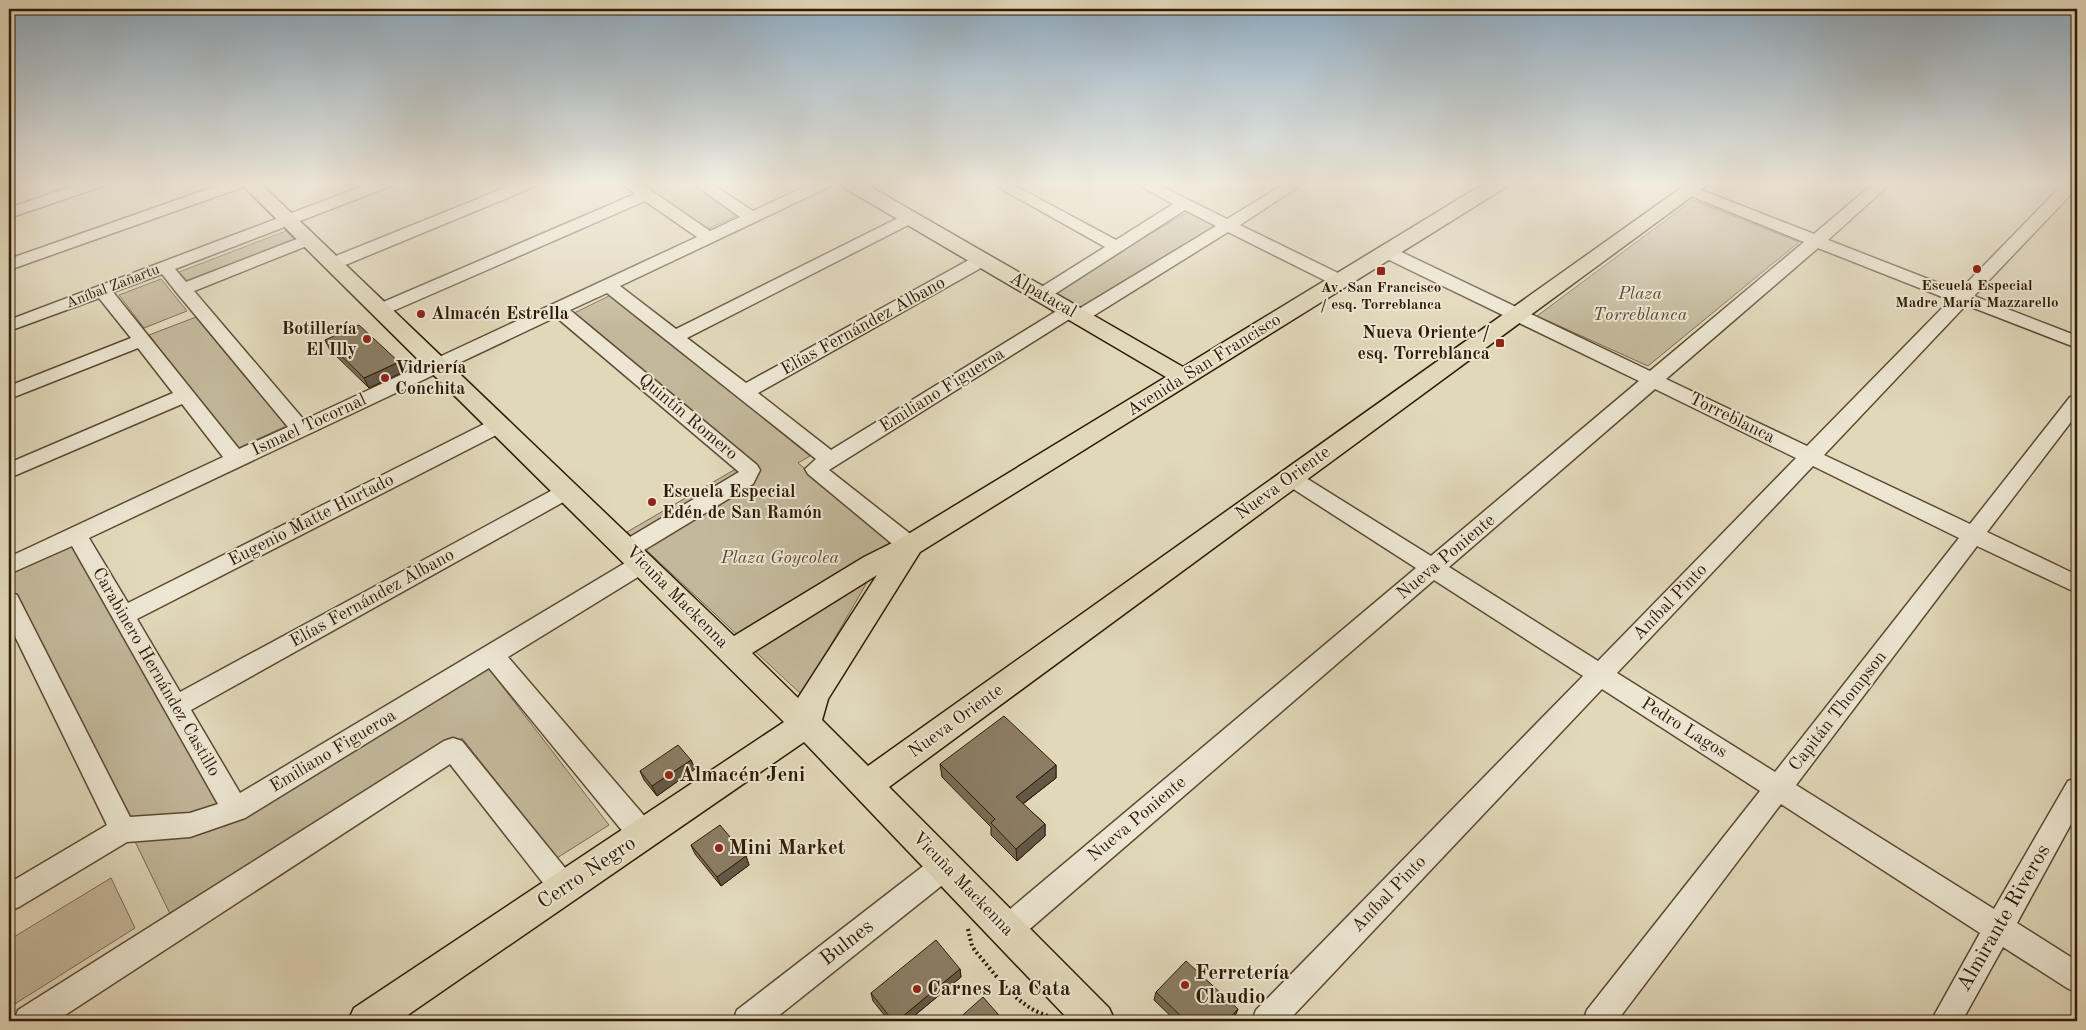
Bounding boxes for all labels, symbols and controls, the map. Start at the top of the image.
street label: Aníbal Zañartu [64,262,162,312]
marker: Escuela Especial Madre María Mazzarello [1971,263,1983,275]
marker: Av. San Francisco / esq. Torreblanca [1375,265,1387,277]
street label: Alpatacal [1007,269,1079,321]
street label: Elías Fernández Albano [778,273,948,379]
place label: Escuela Especial Madre María Mazzarello [1895,279,2059,311]
place label: Av. San Francisco / esq. Torreblanca [1320,281,1442,313]
park label: Plaza Torreblanca [1593,285,1688,324]
place label: Almacén Estrella [431,305,569,323]
marker: Almacén Estrella [415,308,427,320]
street label: Avenida San Francisco [1124,310,1284,420]
place label: Botillería El Illy [281,320,357,359]
place label: Nueva Oriente / esq. Torreblanca [1358,324,1490,363]
marker: Botillería El Illy [361,333,373,345]
marker: Nueva Oriente / esq. Torreblanca [1494,337,1506,349]
street label: Emiliano Figueroa [876,344,1008,436]
place label: Vidriería Conchita [395,359,467,398]
street label: Quintín Romero [635,370,741,464]
marker: Vidriería Conchita [379,372,391,384]
street label: Ismael Tocornal [249,390,369,459]
street label: Torreblanca [1686,390,1778,447]
street label: Nueva Oriente [1232,443,1334,523]
street label: Eugenio Matte Hurtado [225,470,397,570]
place label: Escuela Especial Edén de San Ramón [662,483,822,522]
marker: Escuela Especial Edén de San Ramón [646,496,658,508]
street label: Nueva Poniente [1393,511,1499,603]
street label: Vicuña Mackenna [622,542,732,652]
street label: Elías Fernández Albano [287,545,457,651]
park label: Plaza Goycolea [720,549,839,567]
street label: Aníbal Pinto [1629,560,1711,644]
street label: Carabinero Hernández Castillo [89,564,223,780]
street label: Capitán Thompson [1786,647,1890,774]
street label: Nueva Oriente [905,681,1007,761]
street label: Pedro Lagos [1638,694,1730,762]
street label: Emiliano Figueroa [267,706,399,796]
place label: Almacén Jeni [679,765,805,786]
marker: Almacén Jeni [663,769,675,781]
street label: Nueva Poniente [1084,773,1190,865]
street label: Vicuña Mackenna [909,829,1017,940]
street label: Cerro Negro [534,833,640,913]
place label: Mini Market [729,838,846,859]
street label: Almirante Riveros [1953,841,2055,995]
marker: Mini Market [713,842,725,854]
street label: Aníbal Pinto [1348,852,1430,936]
street label: Bulnes [816,916,878,970]
place label: Ferretería Claudio [1195,963,1290,1008]
place label: Carnes La Cata [927,979,1071,1000]
marker: Ferretería Claudio [1179,979,1191,991]
marker: Carnes La Cata [911,983,923,995]

